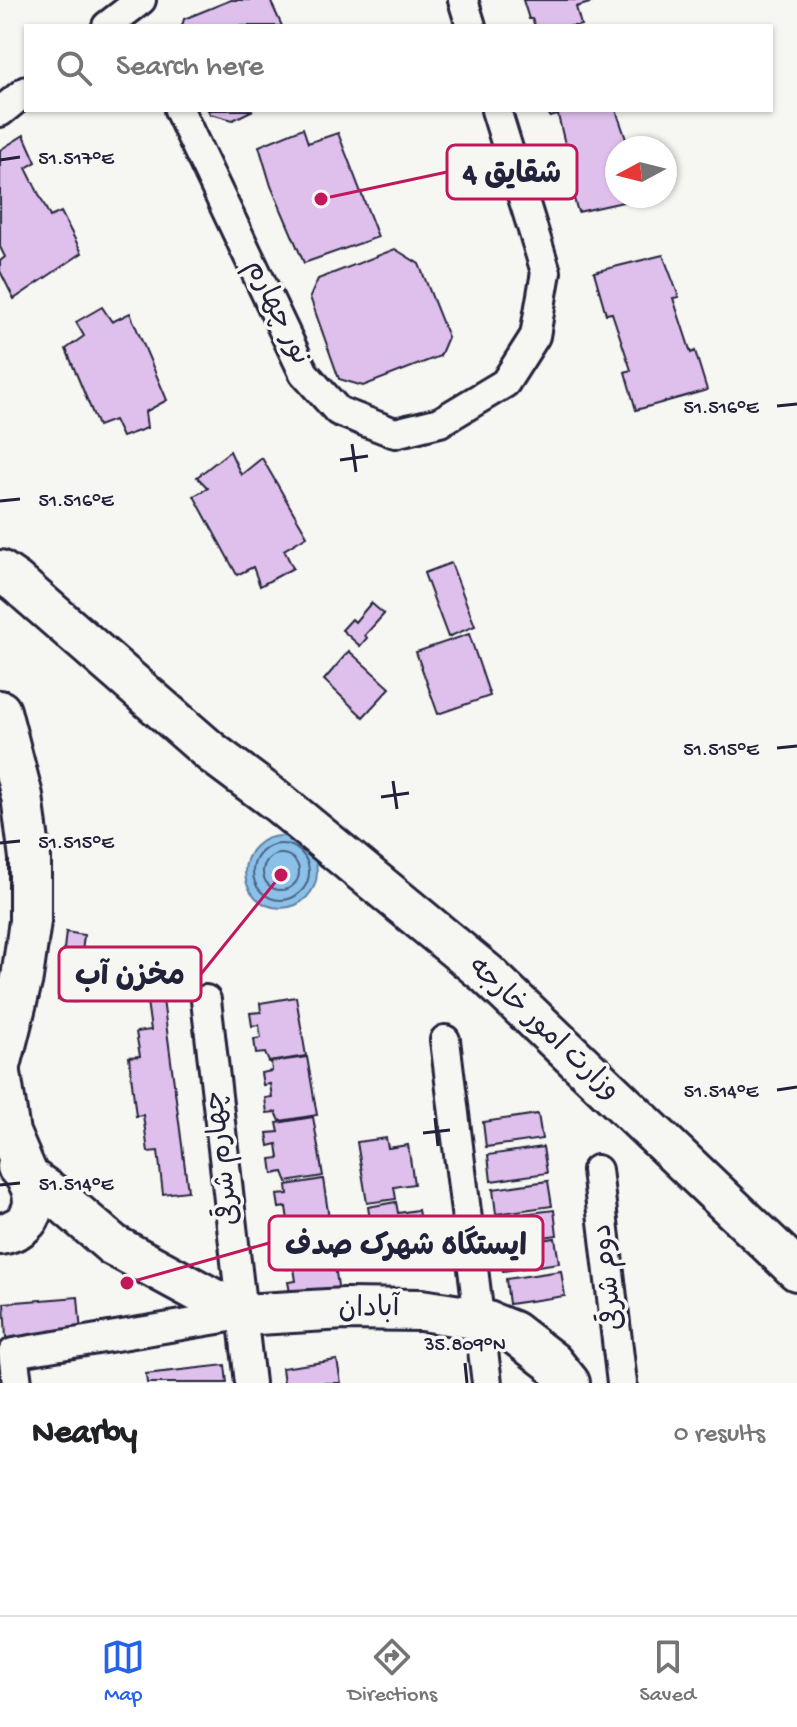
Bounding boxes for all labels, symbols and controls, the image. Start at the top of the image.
search box [24,24,773,112]
icon: search [52,46,96,90]
text: Search here [116,51,264,86]
north arrow [605,136,677,208]
callout: شقایق 4 [447,145,577,199]
text: 51.517°E [38,149,115,172]
text: شقایق 4 [462,159,561,194]
street label: نور چهارم [236,255,316,371]
text: 51.516°E [683,398,760,421]
text: 51.516°E [38,491,115,514]
text: 51.515°E [683,740,760,763]
text: 51.515°E [38,833,115,856]
callout: مخزن آب [59,947,201,1001]
street label: وزارت امور خارجه [461,952,625,1108]
text: مخزن آب [75,958,185,996]
text: 51.514°E [684,1082,760,1105]
street label: چهارم شرقی [194,1089,250,1228]
text: 51.514°E [39,1175,115,1198]
callout: ایستگاه شهرک صدف [269,1216,543,1270]
street label: دوم شرقی [582,1222,634,1333]
text: ایستگاه شهرک صدف [285,1225,527,1266]
street label: آبادان [338,1291,401,1327]
text: 35.809°N [423,1335,506,1358]
text: Nearby [32,1415,137,1455]
text: 0 results [674,1420,765,1451]
tab: Map [101,1635,145,1709]
tab: Directions [348,1635,437,1709]
tab: Saved [639,1635,696,1709]

